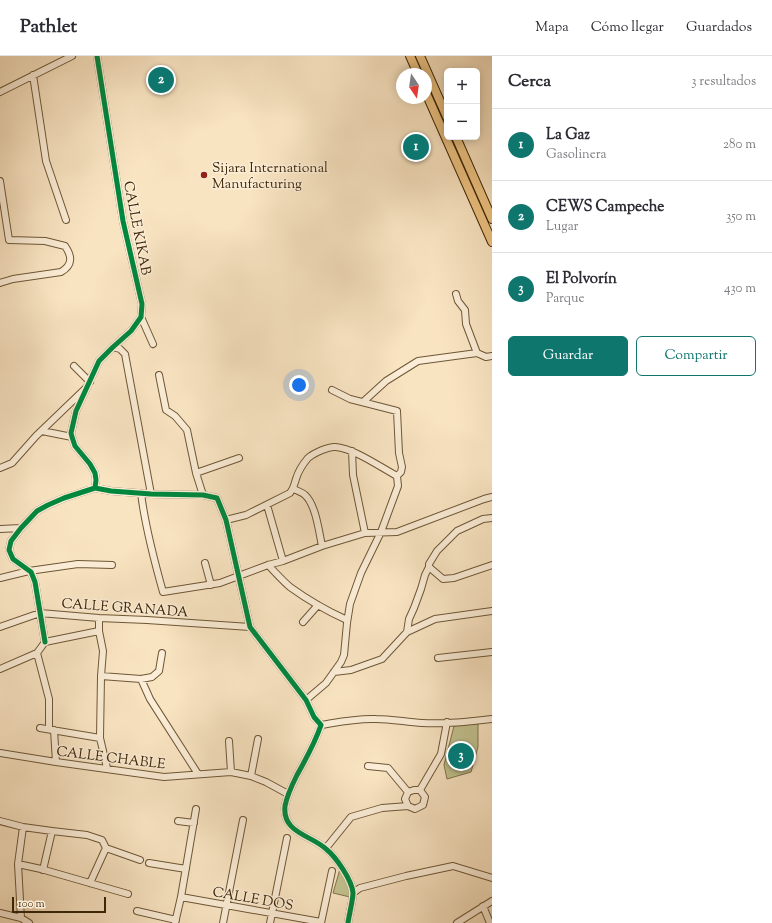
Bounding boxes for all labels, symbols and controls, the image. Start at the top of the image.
text: Pathlet [20,14,77,41]
text: Mapa [535,18,569,38]
text: Cómo llegar [591,18,664,38]
text: Guardados [686,18,752,38]
pin: 2 [148,65,174,95]
north arrow [396,68,432,104]
map controls [444,68,480,140]
button: + [444,68,480,104]
text: Cerca [508,70,551,94]
text: 3 resultados [691,73,756,91]
button: − [444,104,480,140]
text: La Gaz [546,125,590,146]
pin: 1 [403,132,429,162]
text: 1 [519,136,523,154]
text: 280 m [723,136,756,154]
text: Gasolinera [546,146,607,164]
place label: Sijara International Manufacturing [212,159,328,195]
marker: Sijara International Manufacturing [199,170,209,180]
street label: CALLE KIKAB [117,180,155,277]
text: CEWS Campeche [546,197,664,218]
text: 2 [518,208,524,226]
text: 350 m [726,208,756,226]
text: Lugar [546,218,578,236]
text: El Polvorín [546,269,617,290]
text: 3 [518,280,524,298]
text: 430 m [724,280,756,298]
text: Parque [546,290,585,308]
button: Guardar [508,336,628,376]
button: Compartir [636,336,756,376]
your location [289,375,309,395]
street label: CALLE GRANADA [61,595,190,623]
pin: 3 [448,741,474,771]
street label: CALLE CHABLE [55,742,167,776]
street label: CALLE DOS [211,883,295,917]
scale bar [12,895,106,914]
text: 100 m [18,896,45,912]

